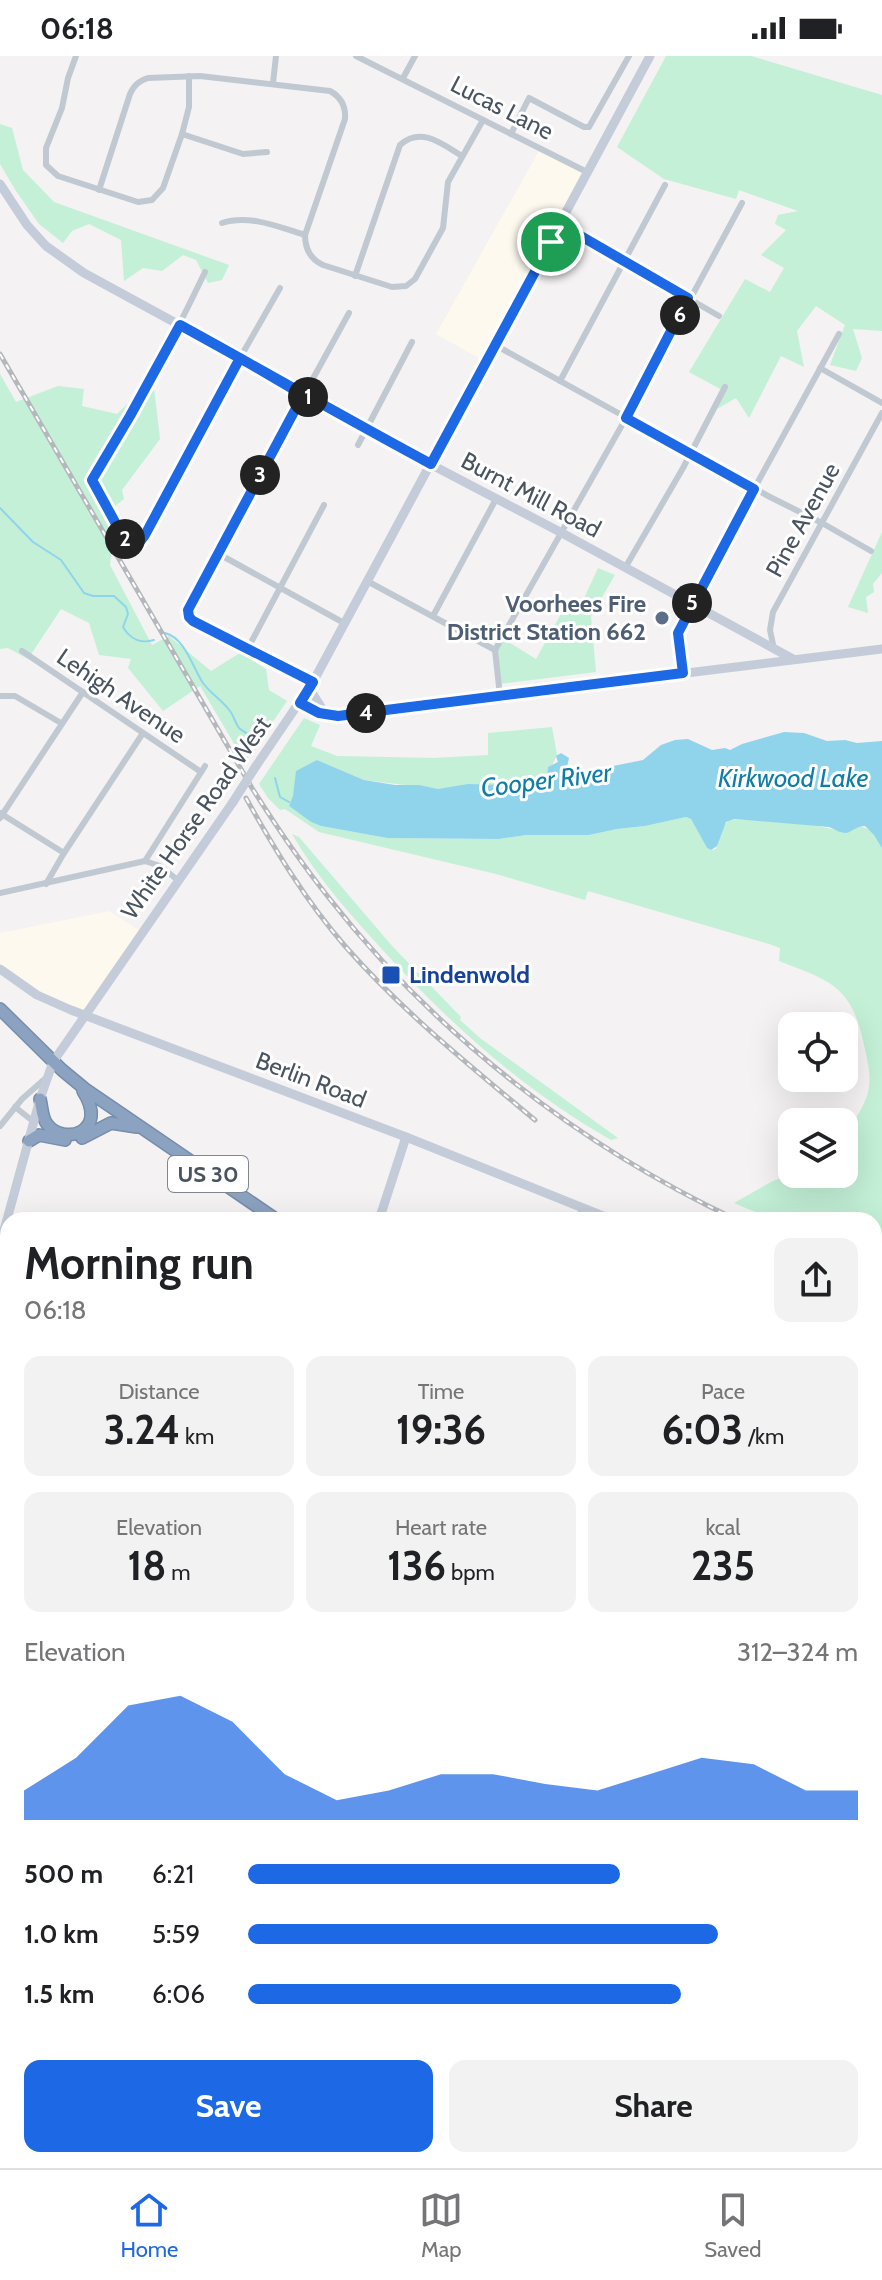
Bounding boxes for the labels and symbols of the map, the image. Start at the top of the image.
street label: Lucas Lane [446,69,558,146]
pin [517,208,585,276]
pin: 6 [660,295,700,335]
pin: 1 [288,377,328,417]
street label: Burnt Mill Road [456,446,606,544]
pin: 3 [240,455,280,495]
street label: Pine Avenue [759,458,846,582]
pin: 2 [105,519,145,559]
pin: 5 [672,583,712,623]
place label: Voorhees Fire District Station 662 [447,589,646,646]
marker: Voorhees Fire District Station 662 [653,609,671,627]
street label: Lehigh Avenue [52,642,191,749]
pin: 4 [346,693,386,733]
street label: White Horse Road West [115,711,277,925]
water label: Cooper River [479,756,614,804]
water label: Kirkwood Lake [718,762,868,794]
place label: Lindenwold [409,960,530,989]
marker: Lindenwold [380,964,402,986]
street label: Berlin Road [252,1045,370,1114]
road number: US 30 [168,1156,248,1192]

